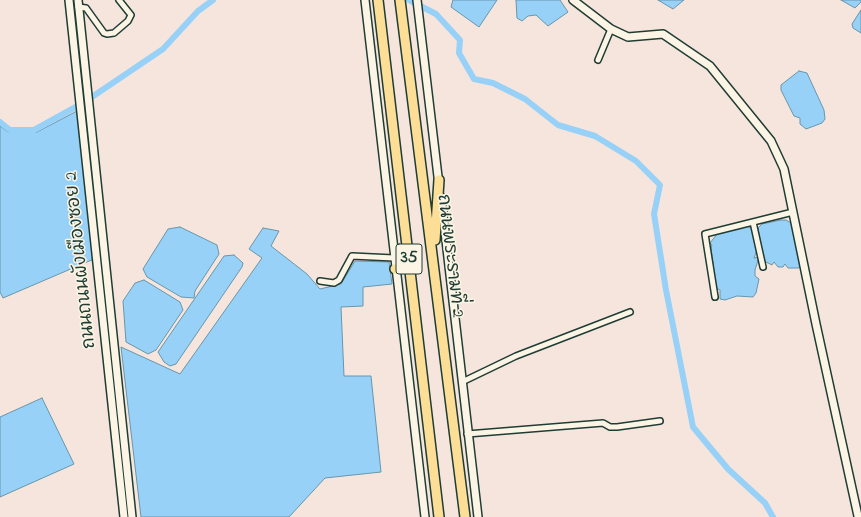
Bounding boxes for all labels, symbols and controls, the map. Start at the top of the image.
street label: ถนนถนนผังเมืองซอย 2 [62,170,102,350]
street label: ถนนพระรามที่ 2 [431,193,467,319]
road number: 35 [396,244,422,274]

